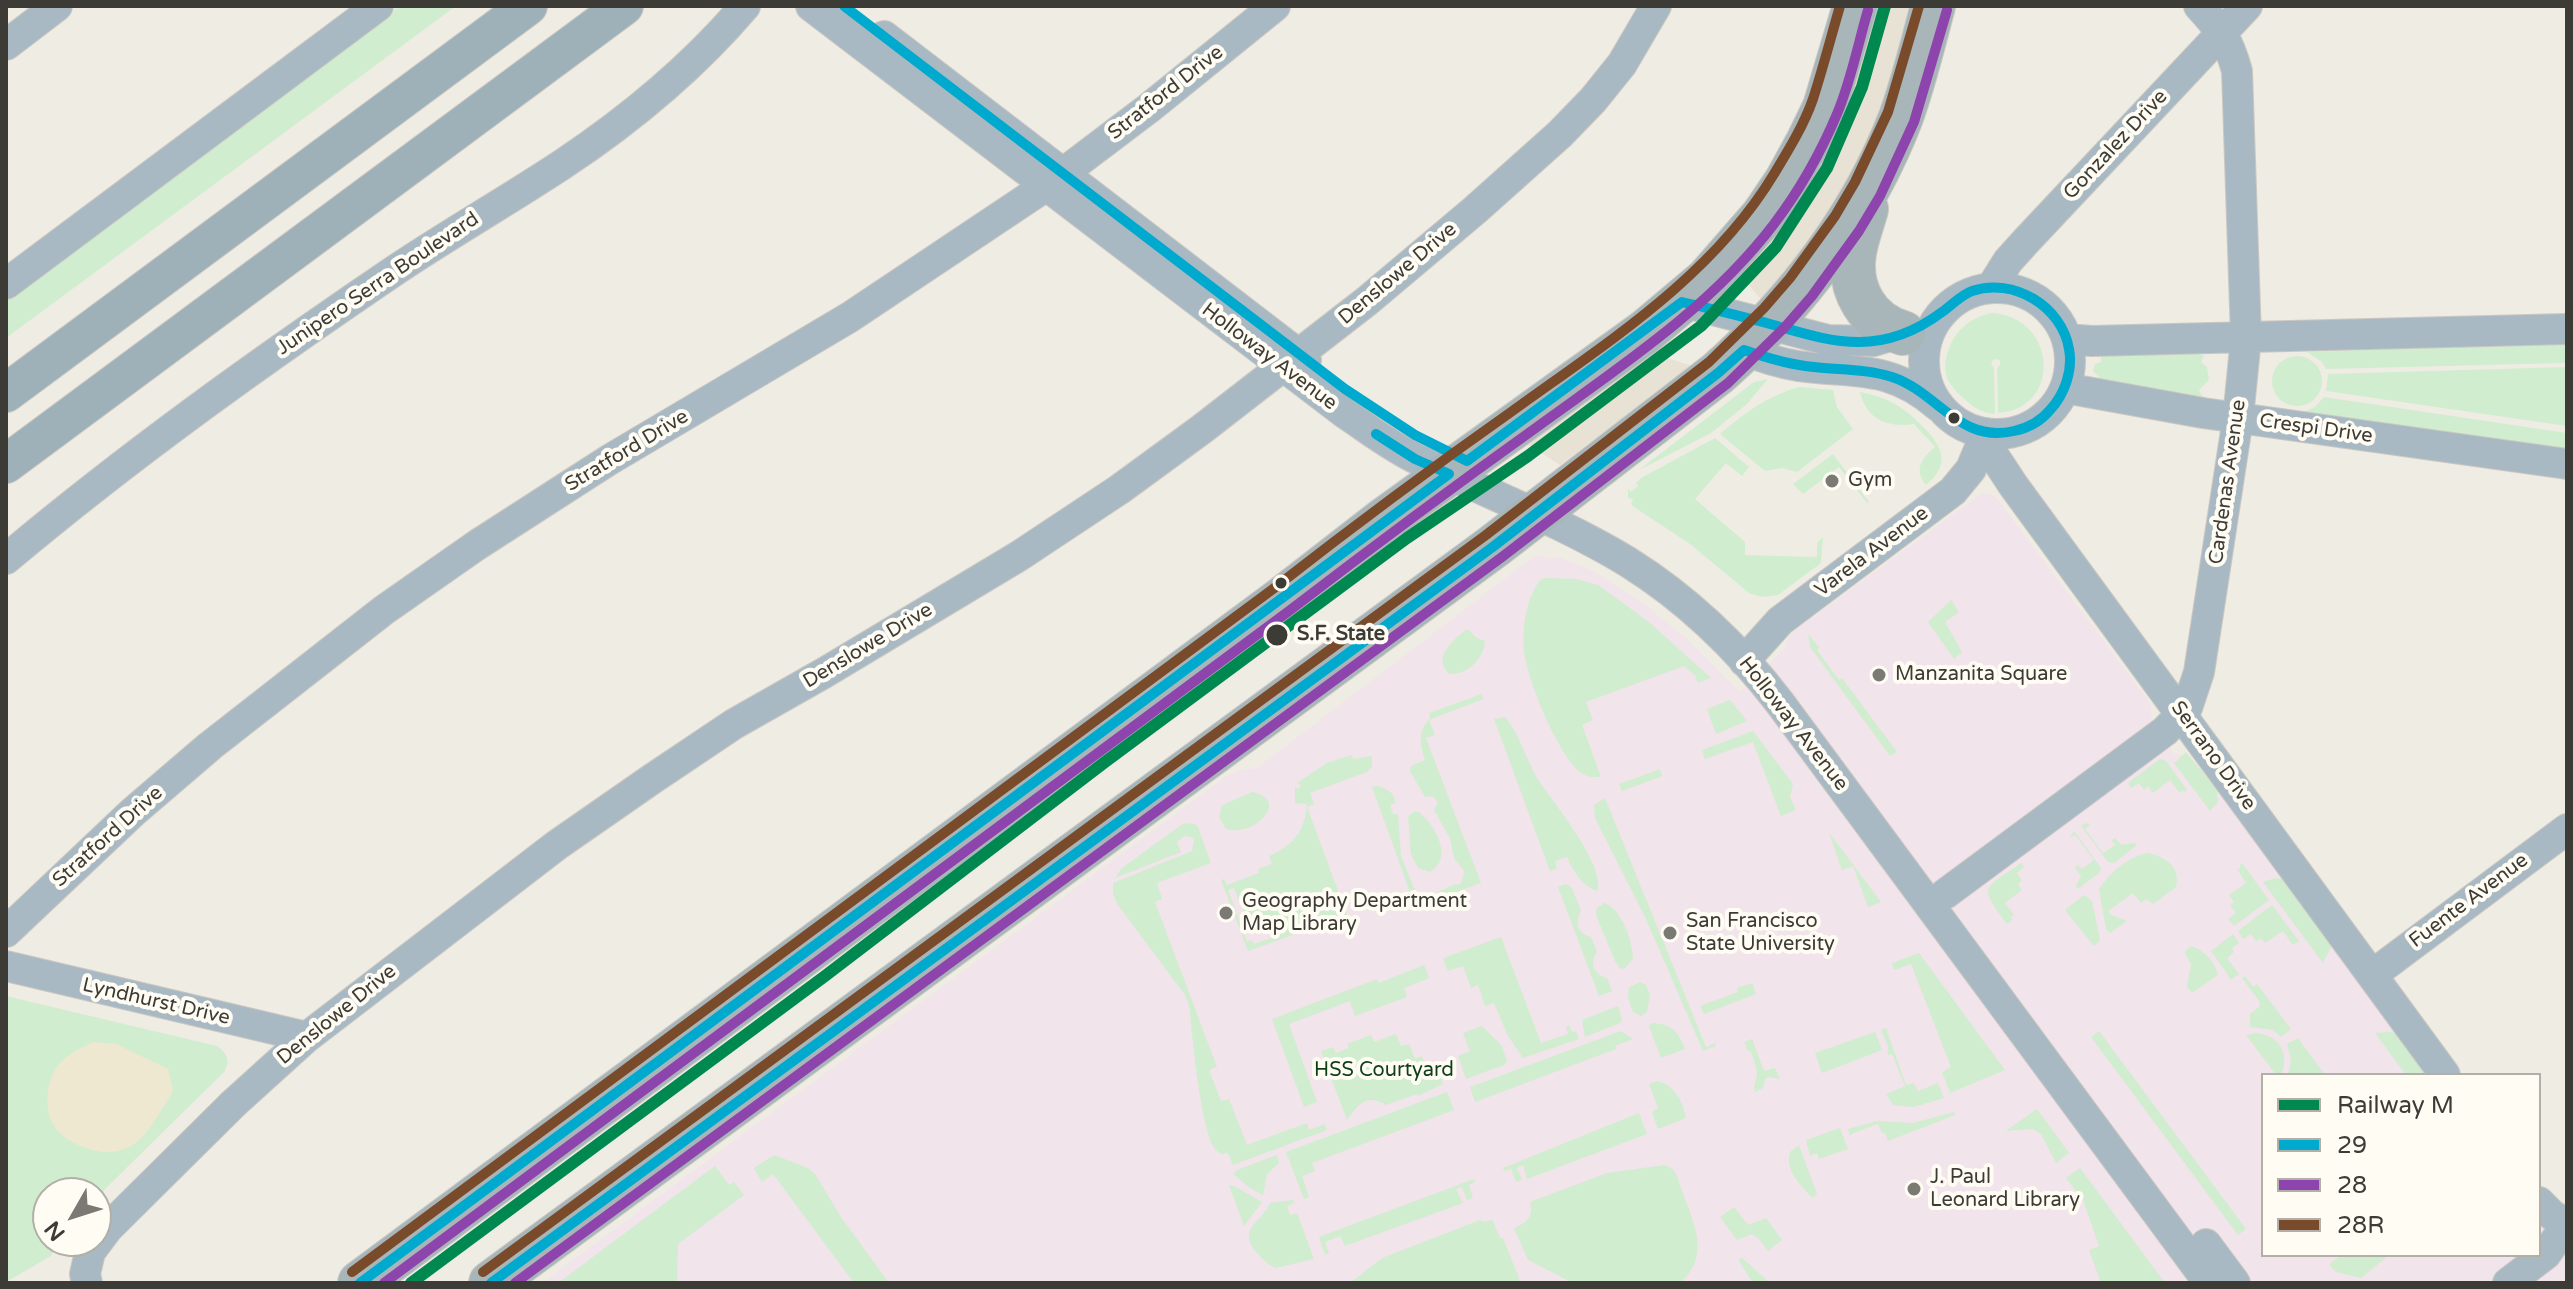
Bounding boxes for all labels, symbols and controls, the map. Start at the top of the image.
street label: Stratford Drive [1104,41,1228,145]
street label: Gonzalez Drive [2059,85,2173,205]
street label: Junipero Serra Boulevard [272,207,484,361]
street label: Denslowe Drive [1334,218,1462,330]
street label: Holloway Avenue [1197,298,1341,416]
street label: Cardenas Avenue [2205,398,2251,566]
street label: Stratford Drive [561,405,693,497]
street label: Crespi Drive [2258,409,2374,449]
unlabelled marker [1946,410,1962,426]
place label: Gym [1848,469,1892,493]
marker: Gym [1823,472,1841,490]
street label: Varela Avenue [1811,502,1933,602]
unlabelled marker [1273,575,1289,591]
street label: Denslowe Drive [799,598,937,694]
marker: S.F. State [1264,622,1290,648]
place label: S.F. State [1297,623,1385,647]
street label: Holloway Avenue [1733,652,1853,796]
place label: Manzanita Square [1895,663,2067,687]
marker: Manzanita Square [1870,666,1888,684]
street label: Serrano Drive [2165,697,2261,815]
street label: Stratford Drive [48,781,168,893]
street label: Fuente Avenue [2405,849,2533,953]
place label: Geography Department Map Library [1242,890,1467,937]
marker: Geography Department Map Library [1217,904,1235,922]
place label: San Francisco State University [1686,910,1835,957]
marker: San Francisco State University [1661,924,1679,942]
street label: Denslowe Drive [273,960,401,1070]
street label: Lyndhurst Drive [80,973,232,1031]
park label: HSS Courtyard [1314,1059,1454,1083]
legend [2261,1073,2541,1257]
text: Railway M [2337,1091,2454,1120]
text: 29 [2337,1131,2367,1160]
place label: J. Paul Leonard Library [1930,1166,2080,1213]
text: 28 [2337,1171,2367,1200]
north arrow [32,1177,112,1257]
marker: J. Paul Leonard Library [1905,1180,1923,1198]
text: 28R [2337,1211,2384,1240]
text: N [39,1216,71,1246]

